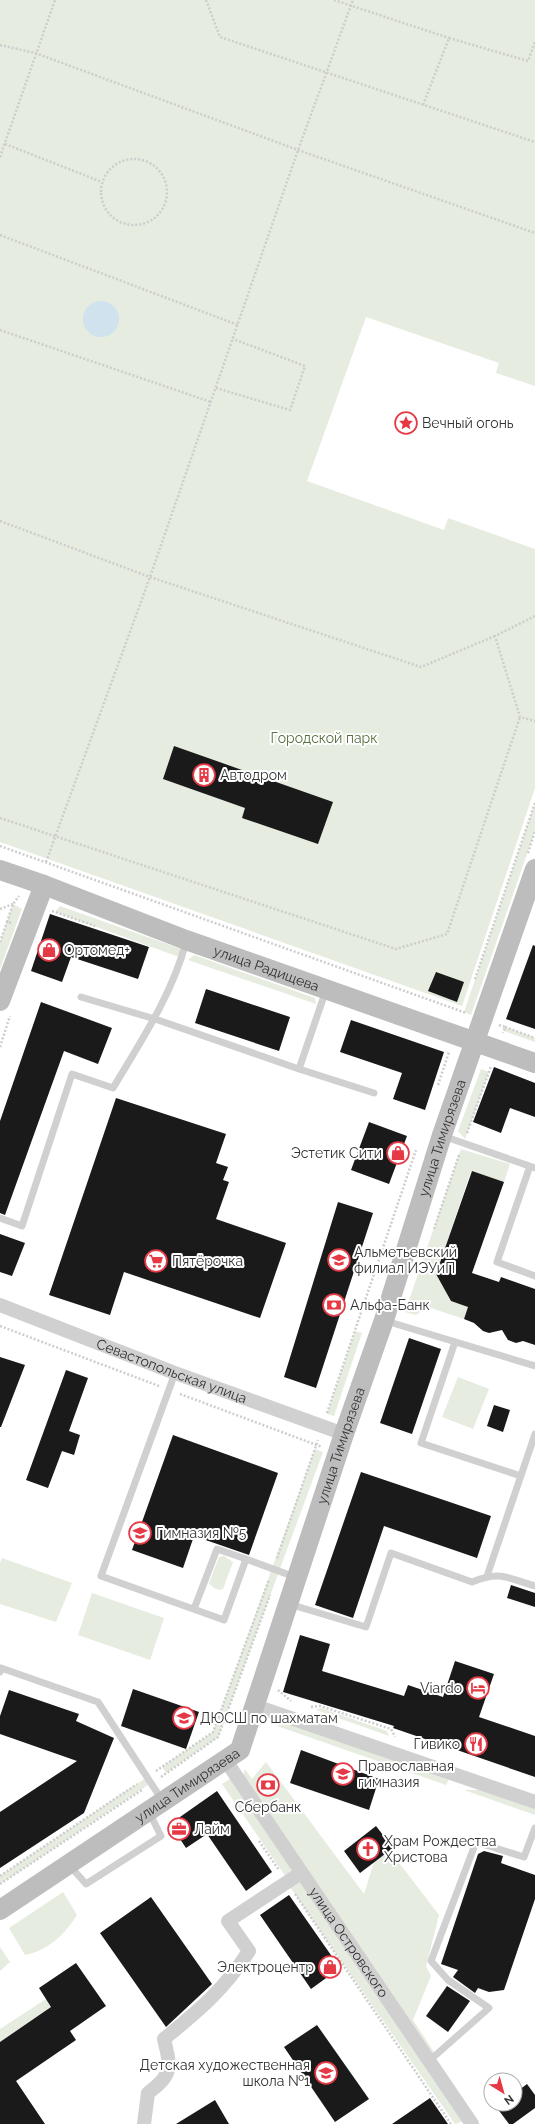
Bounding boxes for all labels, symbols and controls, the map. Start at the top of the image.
place icon: Вечный огонь [393,410,419,436]
place label: Вечный огонь [422,415,514,431]
park label: Городской парк [271,730,377,746]
building icon: Автодром [191,762,217,788]
place label: Автодром [220,767,287,783]
shop icon: Ортомед+ [36,937,62,963]
place label: Ортомед+ [64,942,130,958]
street label: улица Радищева [211,942,321,994]
street label: улица Тимирязева [415,1077,469,1198]
shop icon: Эстетик Сити [385,1140,411,1166]
place label: Эстетик Сити [291,1145,382,1161]
place label: Альметьевский филиал ИЭУиП [354,1244,457,1276]
school or university icon: Альметьевский филиал ИЭУиП [326,1247,352,1273]
supermarket icon: Пятёрочка [143,1248,169,1274]
place label: Пятёрочка [172,1253,243,1269]
bank icon: Альфа-Банк [321,1292,347,1318]
place label: Альфа-Банк [350,1297,430,1313]
street label: Севастопольская улица [94,1335,249,1406]
street label: улица Тимирязева [313,1385,368,1506]
school or university icon: Гимназия №5 [127,1520,153,1546]
place label: Гимназия №5 [156,1525,247,1541]
hotel icon: Viardo [465,1675,491,1701]
place label: Viardo [420,1680,462,1696]
school or university icon: ДЮСШ по шахматам [171,1705,197,1731]
place label: ДЮСШ по шахматам [200,1710,338,1726]
restaurant icon: Гивико [463,1731,489,1757]
place label: Гивико [413,1736,460,1752]
street label: улица Тимирязева [132,1745,243,1826]
place label: Православная гимназия [358,1758,454,1790]
school or university icon: Православная гимназия [330,1761,356,1787]
bank icon: Сбербанк [255,1772,281,1798]
place label: Сбербанк [235,1799,301,1815]
office icon: Лайм [166,1816,192,1842]
place label: Лайм [194,1821,230,1837]
place label: Храм Рождества Христова [384,1833,496,1865]
church icon: Храм Рождества Христова [355,1836,381,1862]
street label: улица Островского [306,1884,392,2000]
shop icon: Электроцентр [317,1954,343,1980]
place label: Электроцентр [217,1959,314,1975]
place label: Детская художественная школа №1 [140,2057,310,2089]
school or university icon: Детская художественная школа №1 [313,2060,339,2086]
north arrow [483,2072,523,2112]
text: N [501,2092,516,2107]

